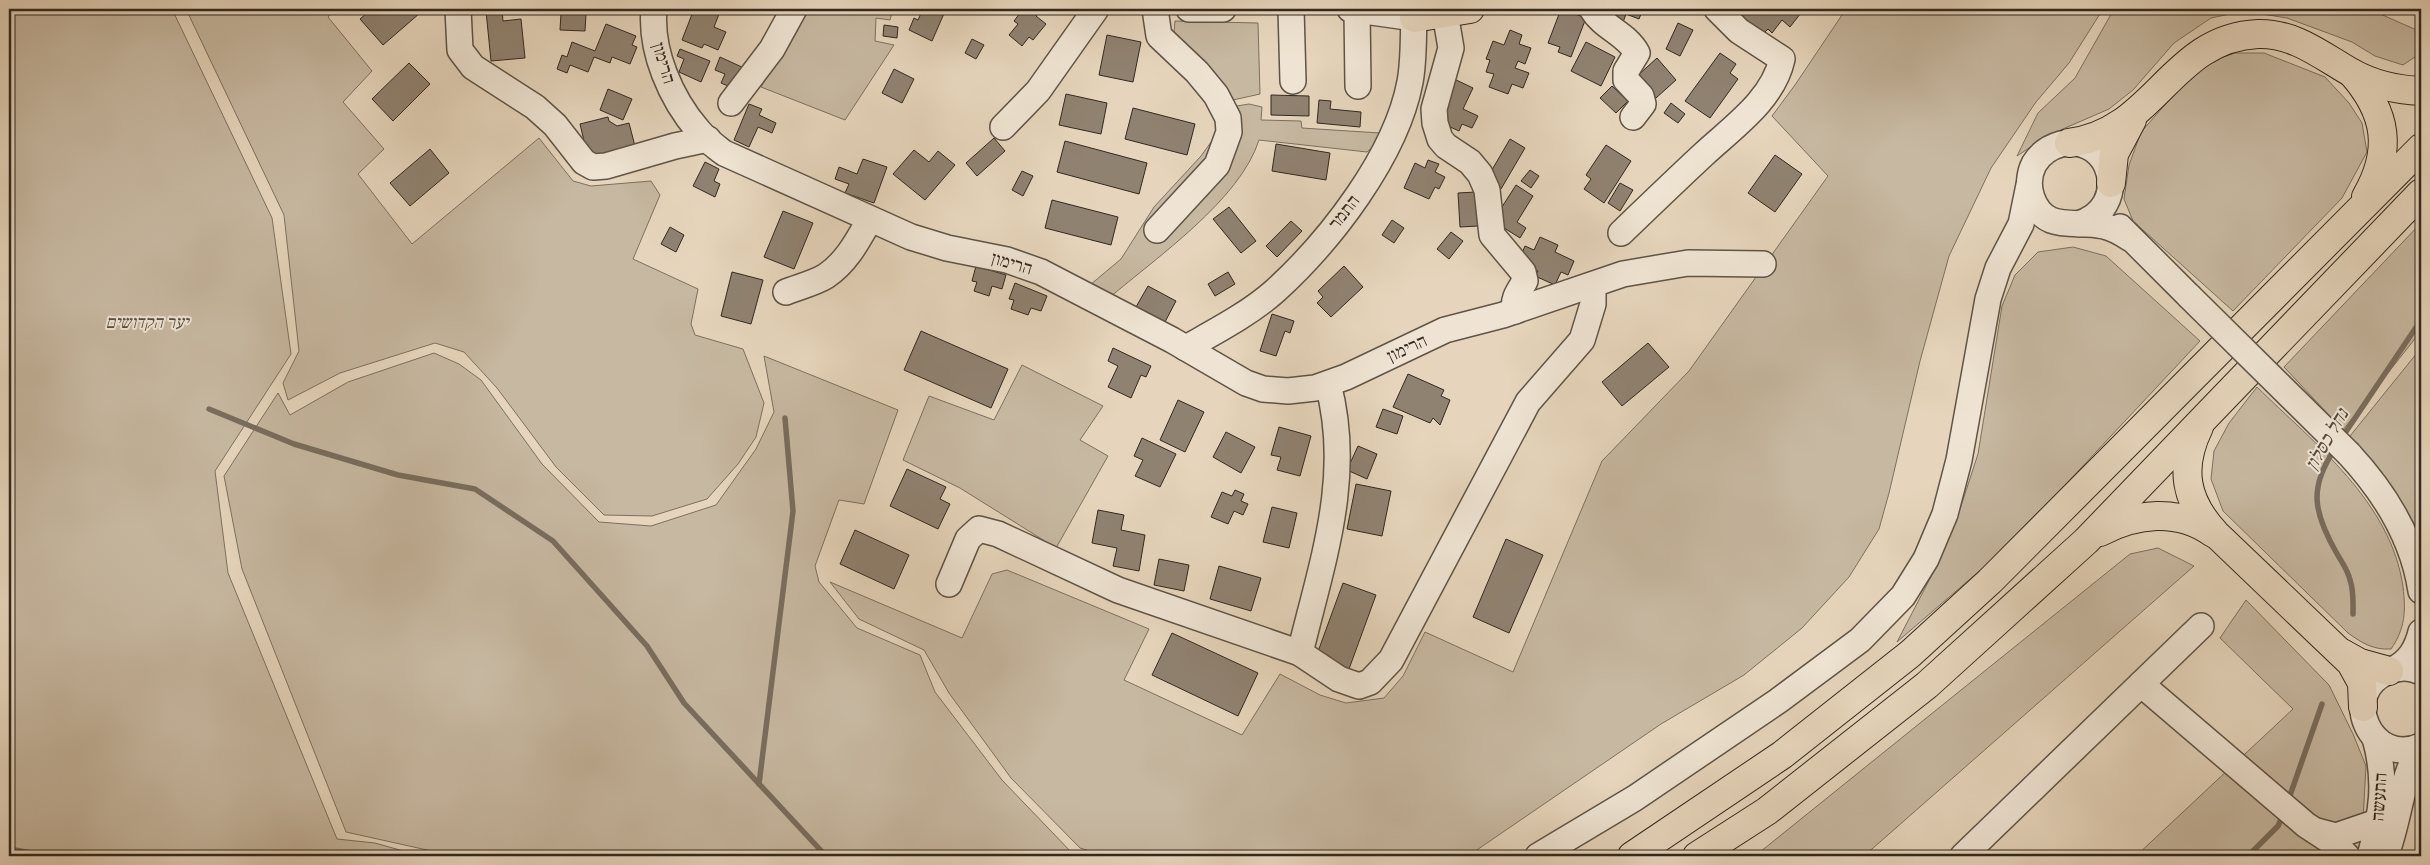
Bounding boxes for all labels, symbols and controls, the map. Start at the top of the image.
street label: הרימון [646,40,681,87]
street label: התמר [1324,190,1365,234]
street label: הרימון [989,247,1035,280]
park label: יער הקדושים [106,311,191,334]
street label: הרימון [1383,329,1431,368]
water label: נחל כסלון [2300,403,2355,475]
street label: התעשה [2366,772,2393,822]

